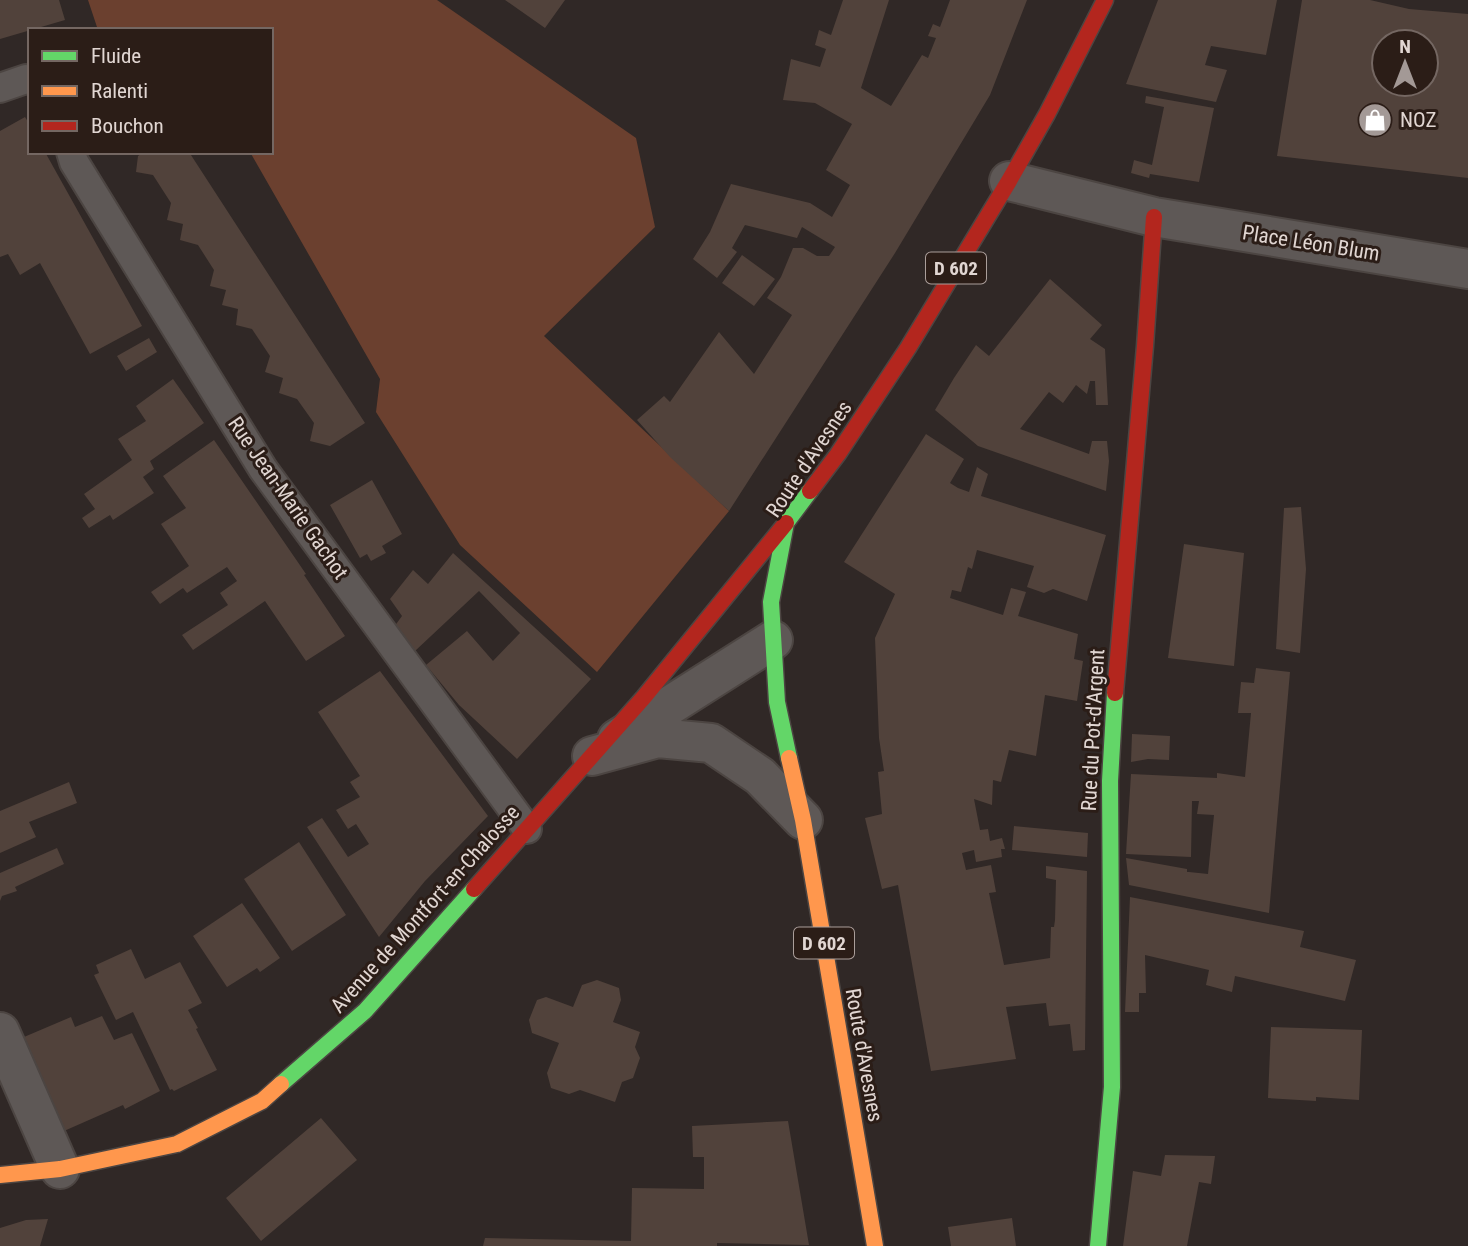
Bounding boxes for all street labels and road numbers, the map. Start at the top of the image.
street label: Place Léon Blum [1241,220,1381,266]
road number: D 602 [926,252,986,284]
street label: Route d'Avesnes [761,396,857,522]
street label: Rue Jean-Marie Gachot [223,412,353,584]
street label: Rue du Pot-d'Argent [1077,648,1109,812]
street label: Avenue de Montfort-en-Chalosse [326,800,524,1017]
road number: D 602 [794,928,854,959]
street label: Route d'Avesnes [840,986,888,1124]

